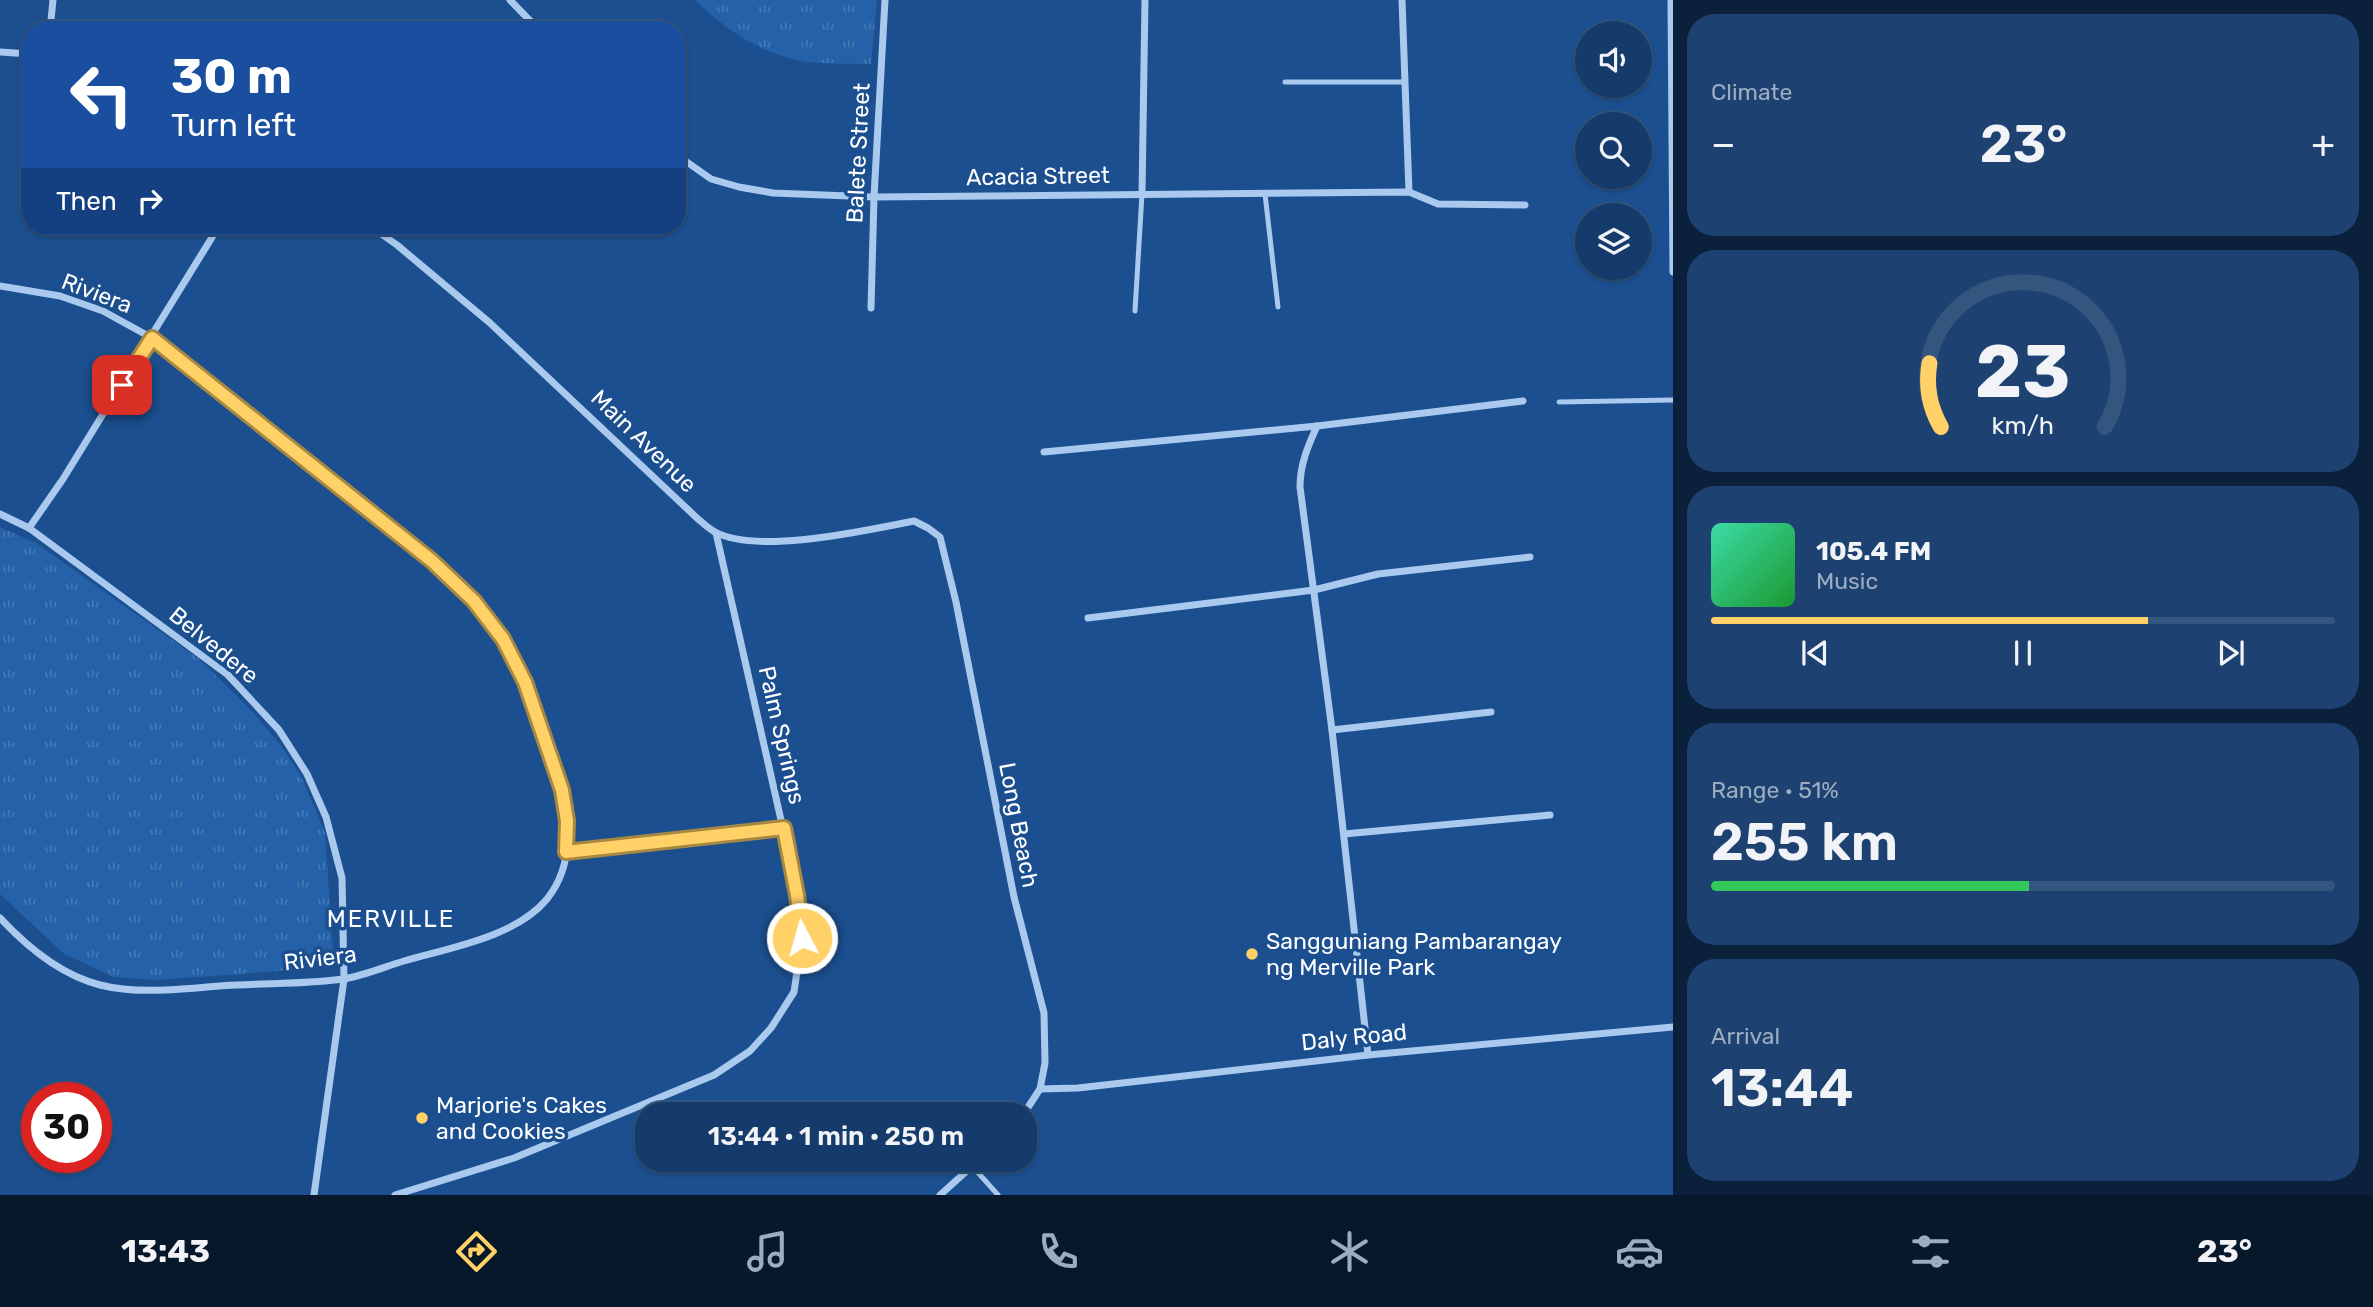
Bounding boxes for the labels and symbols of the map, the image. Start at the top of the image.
street label: Balete Street [840,82,876,224]
street label: Acacia Street [966,161,1110,191]
street label: Riviera [58,267,136,319]
pin [92,355,152,415]
street label: Main Avenue [585,384,703,498]
street label: Belvedere [164,600,264,690]
street label: Palm Springs [753,663,811,807]
street label: Long Beach [993,760,1045,890]
position arrow [765,901,839,975]
district label: MERVILLE [327,905,455,933]
place label: Sangguniang Pambarangay ng Merville Park [1266,927,1562,981]
street label: Riviera [282,940,358,976]
marker: Sangguniang Pambarangay ng Merville Park [1244,946,1260,962]
street label: Daly Road [1300,1018,1408,1056]
speed limit sign: 30 [21,1082,112,1173]
place label: Marjorie's Cakes and Cookies [436,1091,607,1145]
marker: Marjorie's Cakes and Cookies [414,1110,430,1126]

